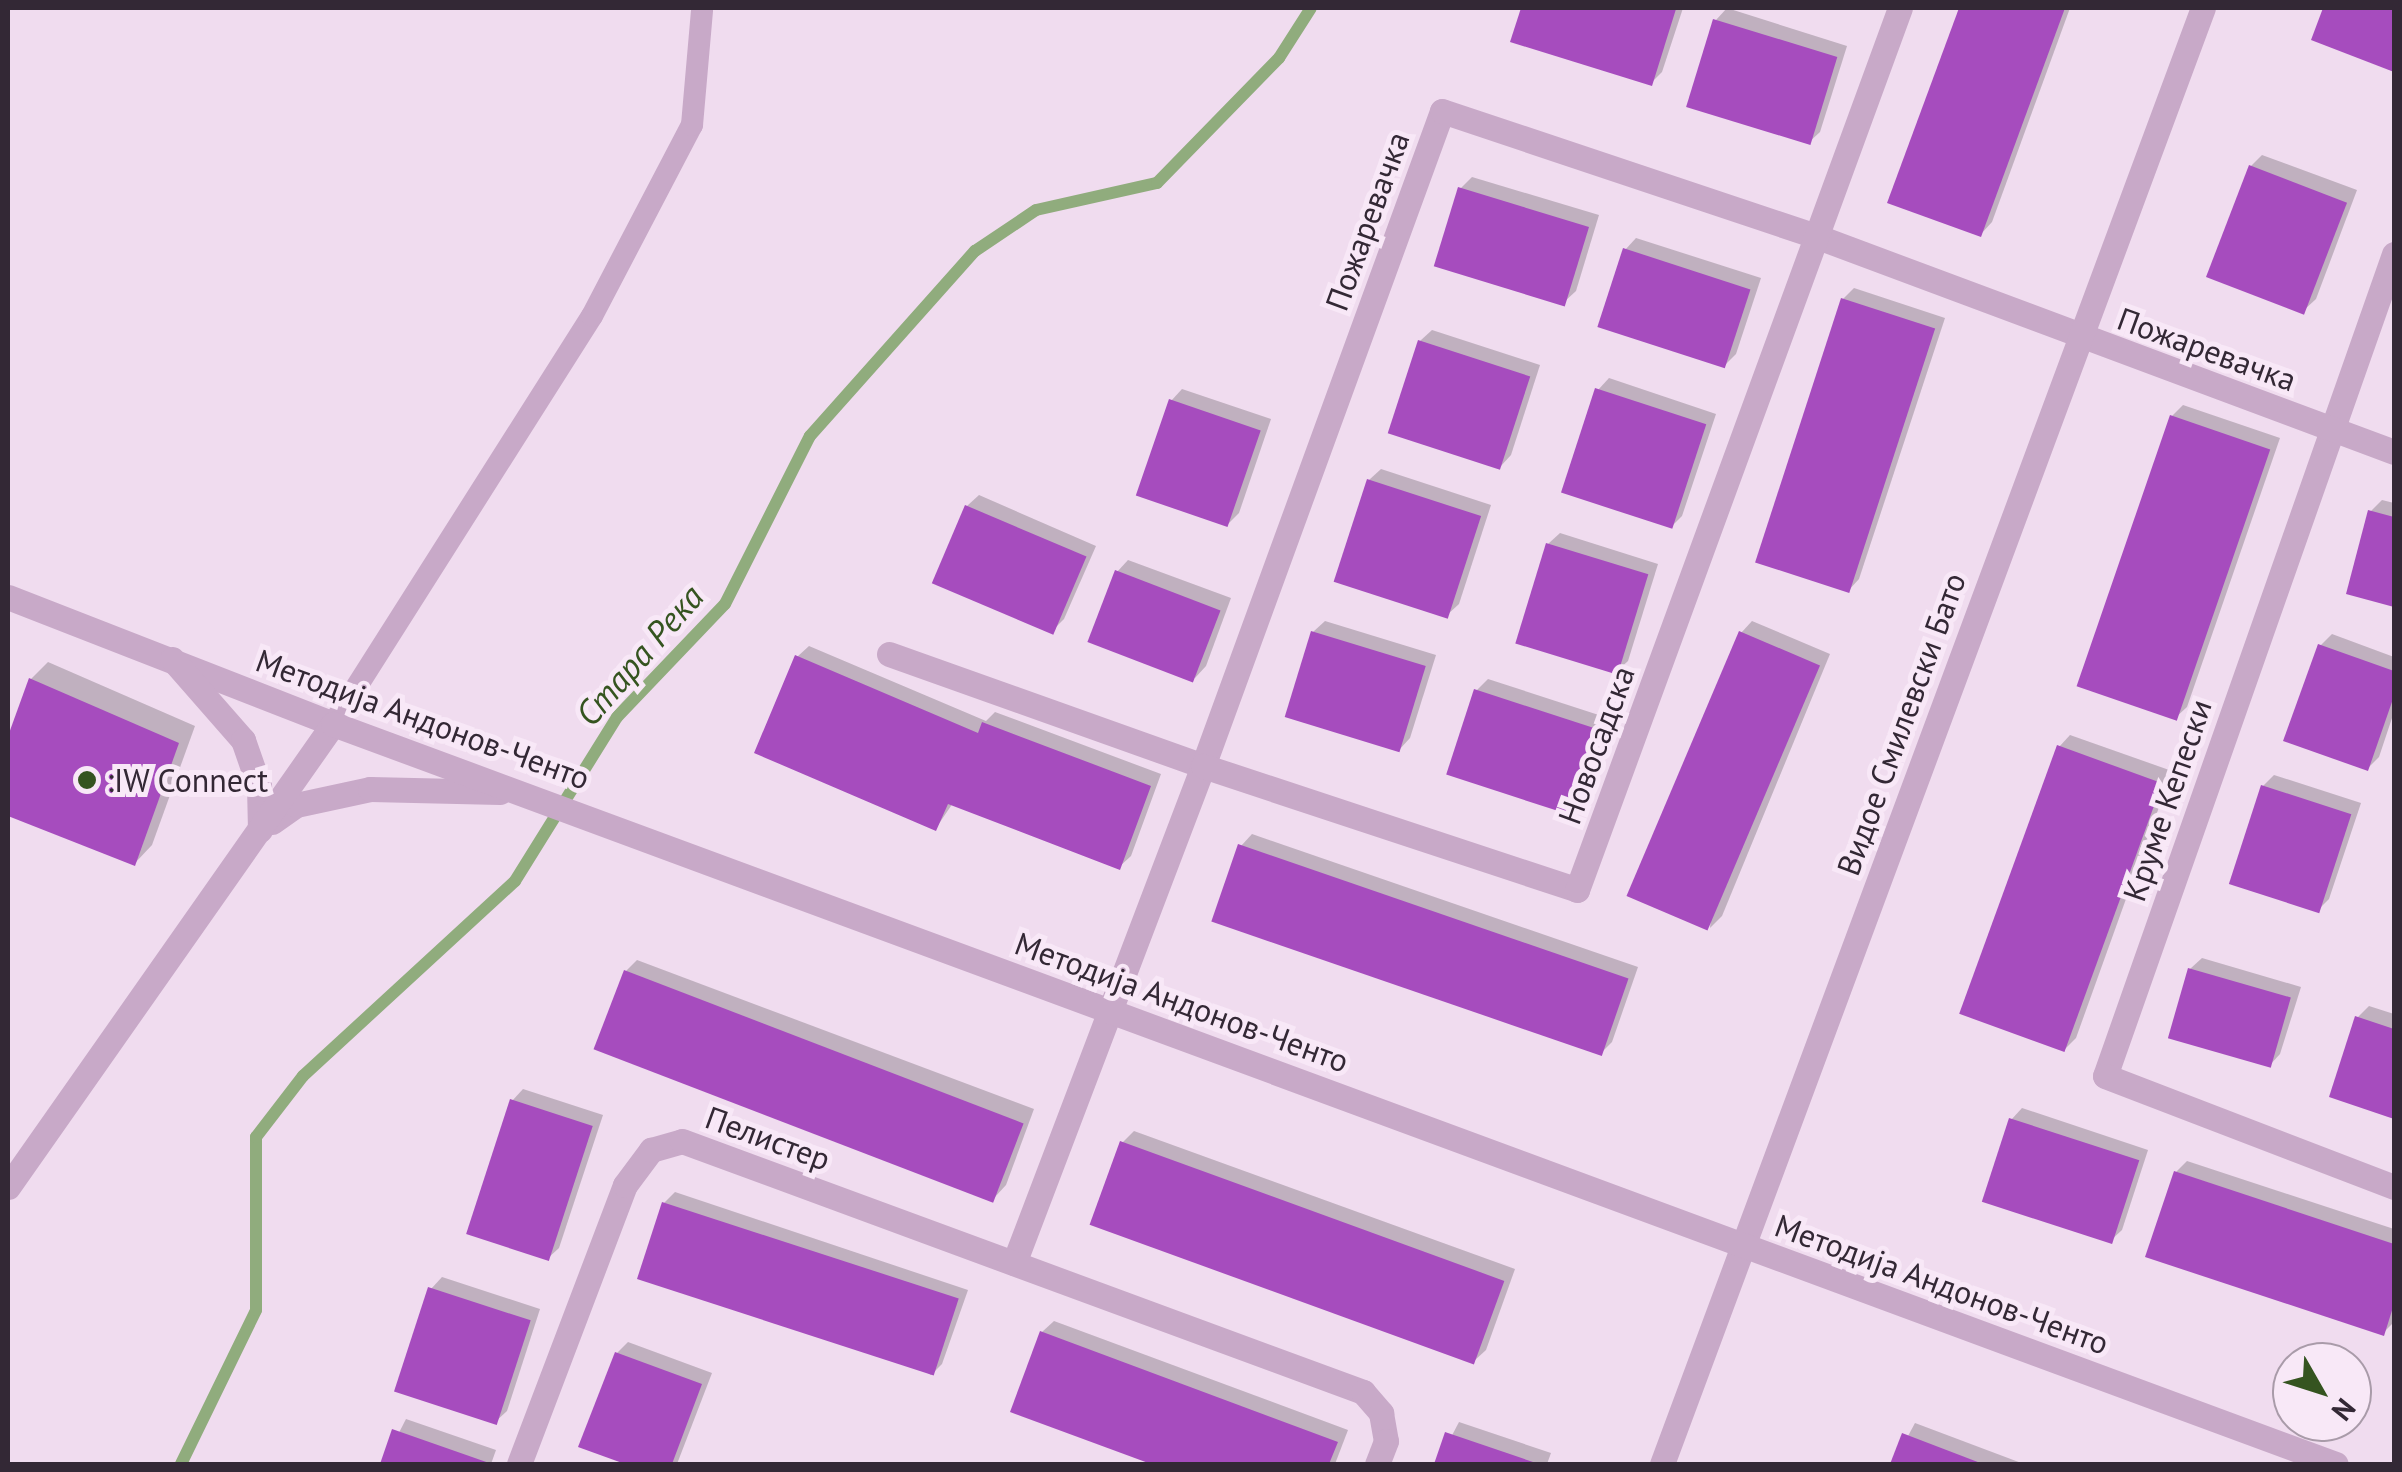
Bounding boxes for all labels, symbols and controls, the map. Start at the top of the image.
street label: Пожаревачка [1317,126,1417,316]
street label: Пожаревачка [2112,299,2302,399]
street label: Видое Смилевски Бато [1828,568,1974,880]
water label: Стара Река [566,576,712,734]
street label: Методија Андонов-Ченто [251,641,595,797]
street label: Новосадска [1550,661,1642,829]
street label: Круме Кепески [2115,694,2219,906]
place label: :IW Connect [107,761,269,799]
marker: :IW Connect [76,769,98,791]
street label: Методија Андонов-Ченто [1010,924,1354,1080]
street label: Пелистер [700,1098,836,1178]
street label: Методија Андонов-Ченто [1770,1206,2114,1362]
north arrow [2272,1342,2372,1442]
text: N [2324,1391,2364,1429]

